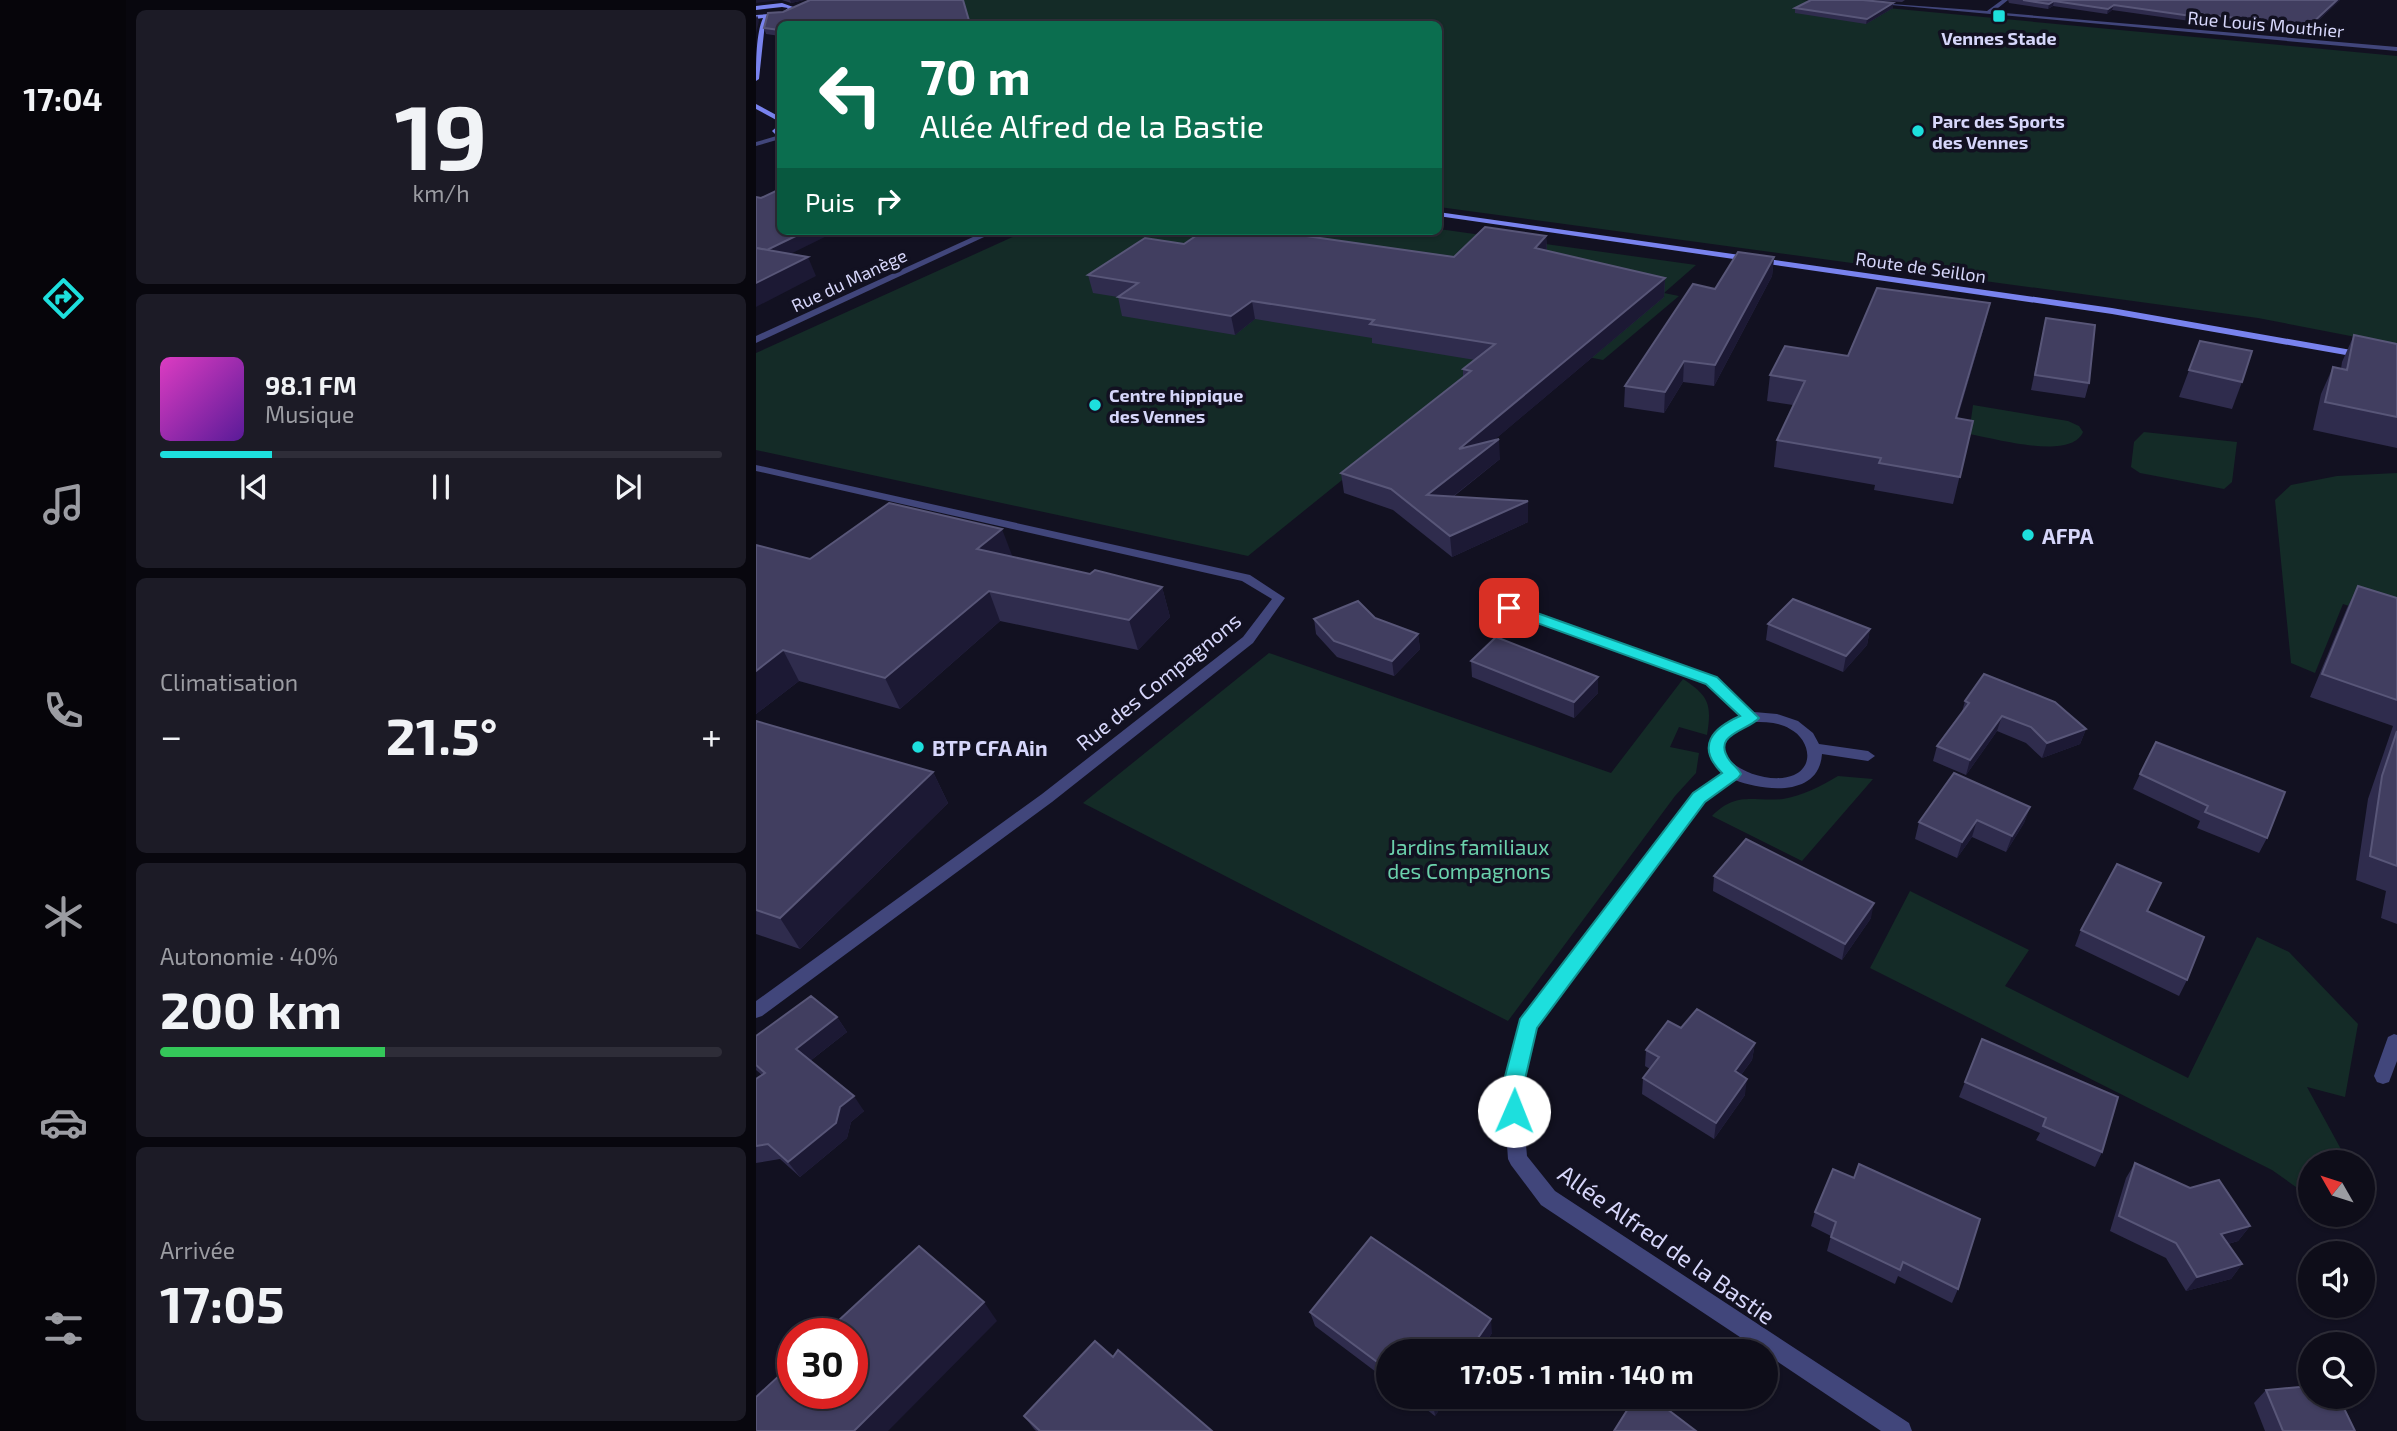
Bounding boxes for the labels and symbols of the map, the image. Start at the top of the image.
street label: Rue Louis Mouthier [2187,6,2345,42]
marker: Vennes Stade [1991,8,2007,24]
place label: Vennes Stade [1941,27,2057,49]
place label: Parc des Sports des Vennes [1932,110,2065,153]
marker: Parc des Sports des Vennes [1910,123,1926,139]
street label: Rue du Manège [788,244,910,316]
street label: Route de Seillon [1854,247,1988,287]
place label: Centre hippique des Vennes [1109,384,1243,427]
marker: Centre hippique des Vennes [1087,397,1103,413]
place label: AFPA [2042,523,2094,548]
marker: AFPA [2020,527,2036,543]
pin [1479,578,1539,638]
street label: Rue des Compagnons [1071,607,1245,755]
place label: BTP CFA Ain [932,735,1048,760]
marker: BTP CFA Ain [910,739,926,755]
park label: Jardins familiaux des Compagnons [1387,834,1551,883]
position arrow [1477,1074,1551,1148]
north arrow [2298,1150,2375,1227]
street label: Allée Alfred de la Bastie [1553,1158,1781,1330]
speed limit sign: 30 [777,1318,868,1409]

